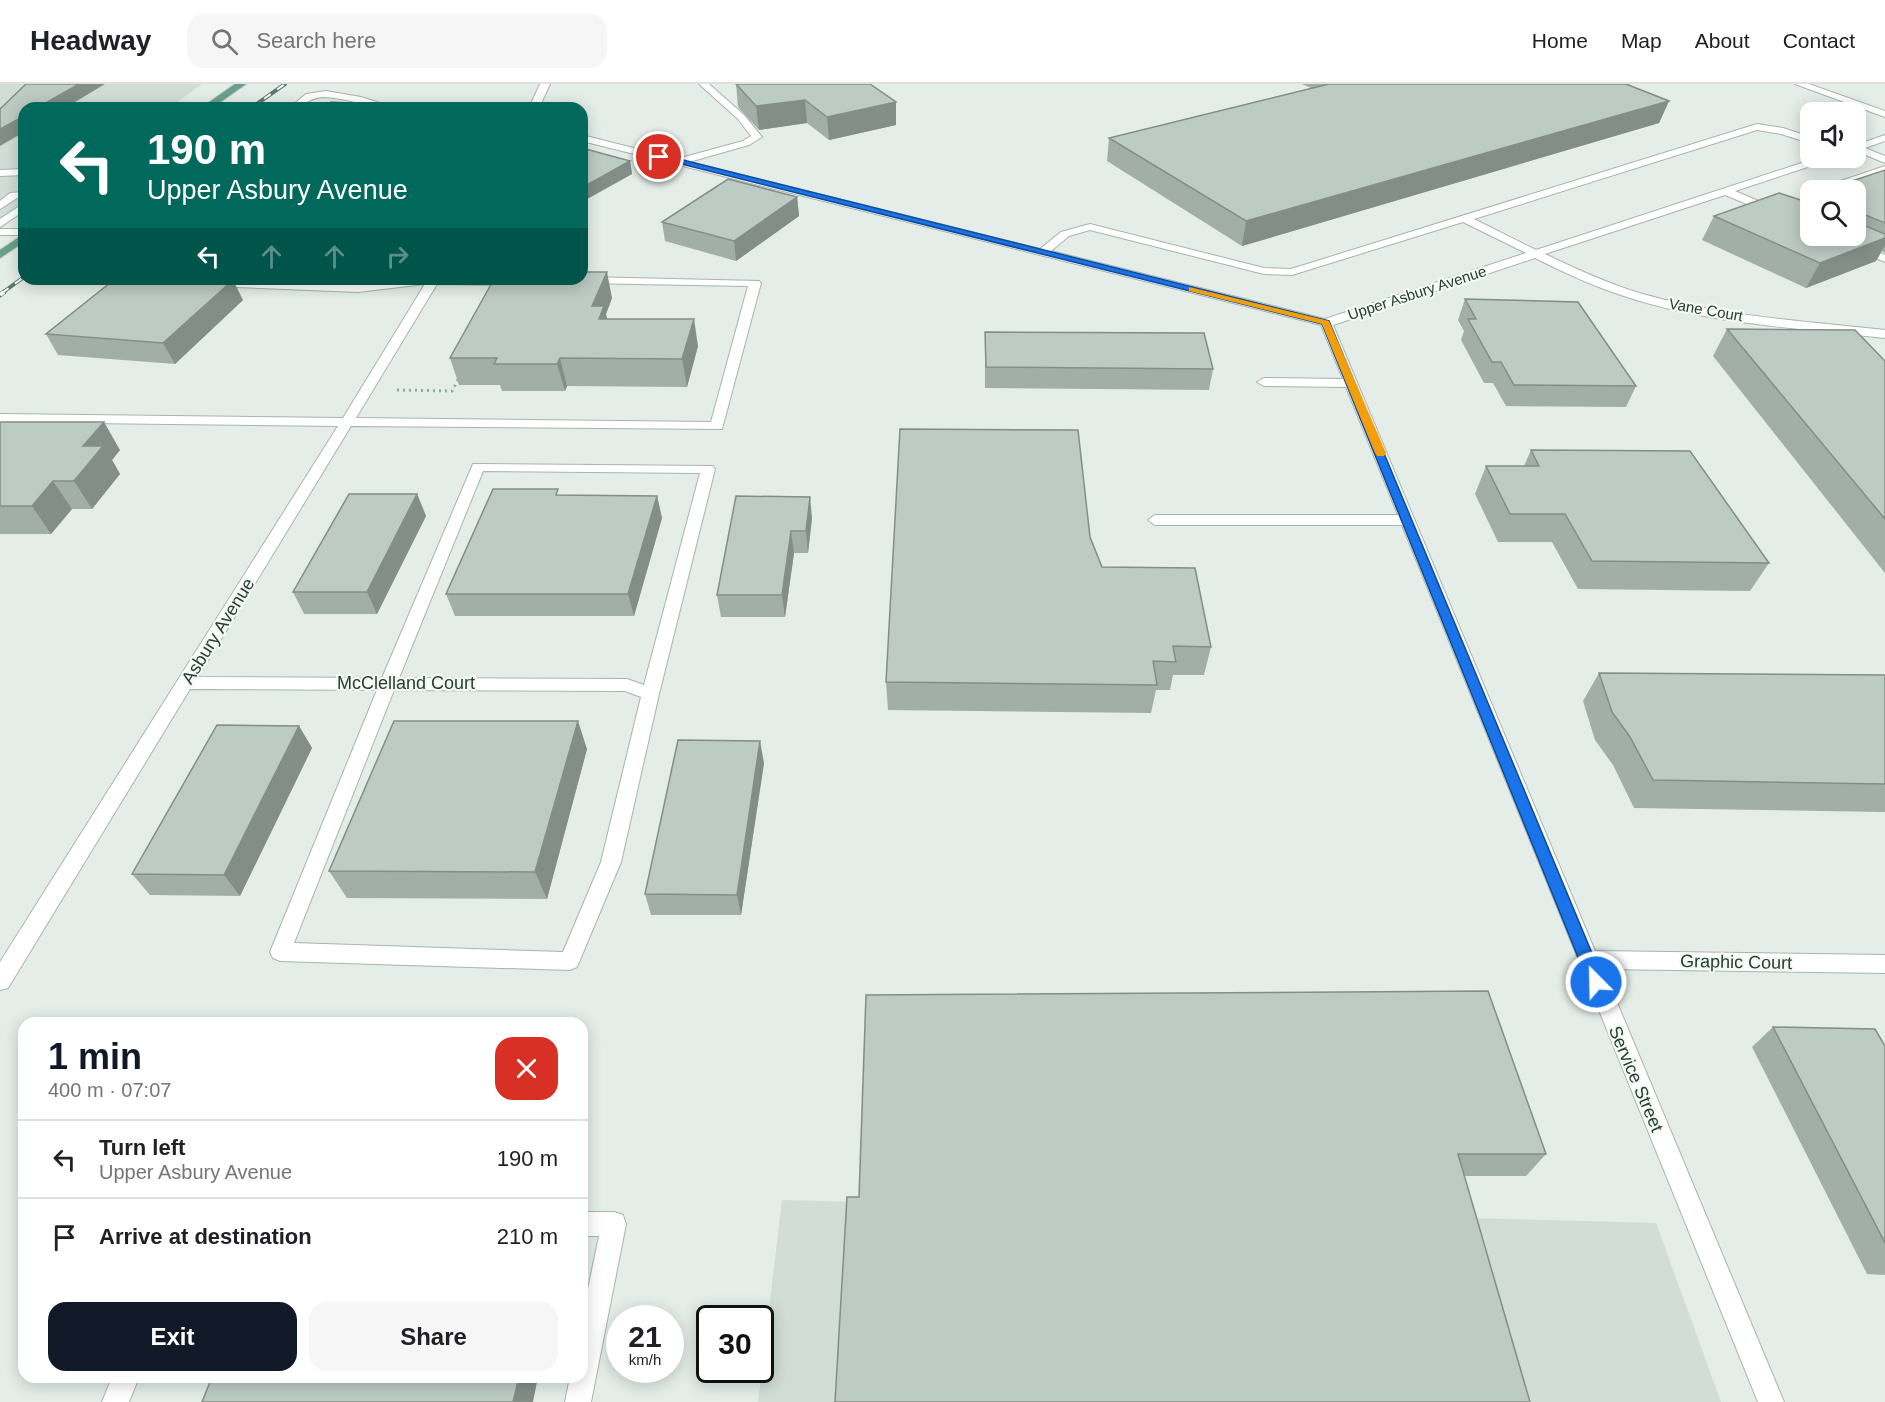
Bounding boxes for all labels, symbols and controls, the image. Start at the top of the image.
search box [187,14,607,68]
text: Headway [30,25,151,56]
icon: search [208,25,241,58]
text: Search here [256,28,376,53]
text: Home [1532,29,1588,52]
text: Map [1621,29,1662,52]
text: About [1695,29,1750,52]
text: Contact [1783,29,1855,52]
map controls [1800,102,1866,246]
button: sound [1800,102,1866,168]
icon: left [48,126,126,204]
text: 190 m [147,126,266,173]
pin [633,131,684,182]
icon: arrive [642,140,675,173]
text: Upper Asbury Avenue [147,175,408,205]
button: search [1800,180,1866,246]
icon: left [192,240,225,273]
icon: ahead [255,240,288,273]
icon: ahead [318,240,351,273]
icon: right [381,240,414,273]
street label: Upper Asbury Avenue [1345,262,1488,323]
street label: Vane Court [1668,295,1745,325]
street label: Asbury Avenue [178,574,258,688]
street label: McClelland Court [337,673,475,693]
position arrow [1564,950,1628,1014]
street label: Graphic Court [1680,951,1792,973]
street label: Service Street [1605,1023,1667,1135]
text: 1 min [48,1036,142,1077]
button: close [495,1037,558,1100]
text: 400 m · 07:07 [48,1079,171,1101]
text: Turn left [99,1135,185,1160]
icon: left [48,1143,81,1176]
text: 190 m [497,1146,558,1171]
text: Upper Asbury Avenue [99,1161,292,1183]
icon: arrive [48,1221,81,1254]
text: Arrive at destination [99,1224,312,1249]
text: 210 m [497,1224,558,1249]
button: Exit [48,1302,297,1371]
button: Share [309,1302,558,1371]
speed limit sign: 30 [696,1305,774,1383]
text: 21 [628,1320,662,1353]
text: km/h [629,1351,661,1368]

